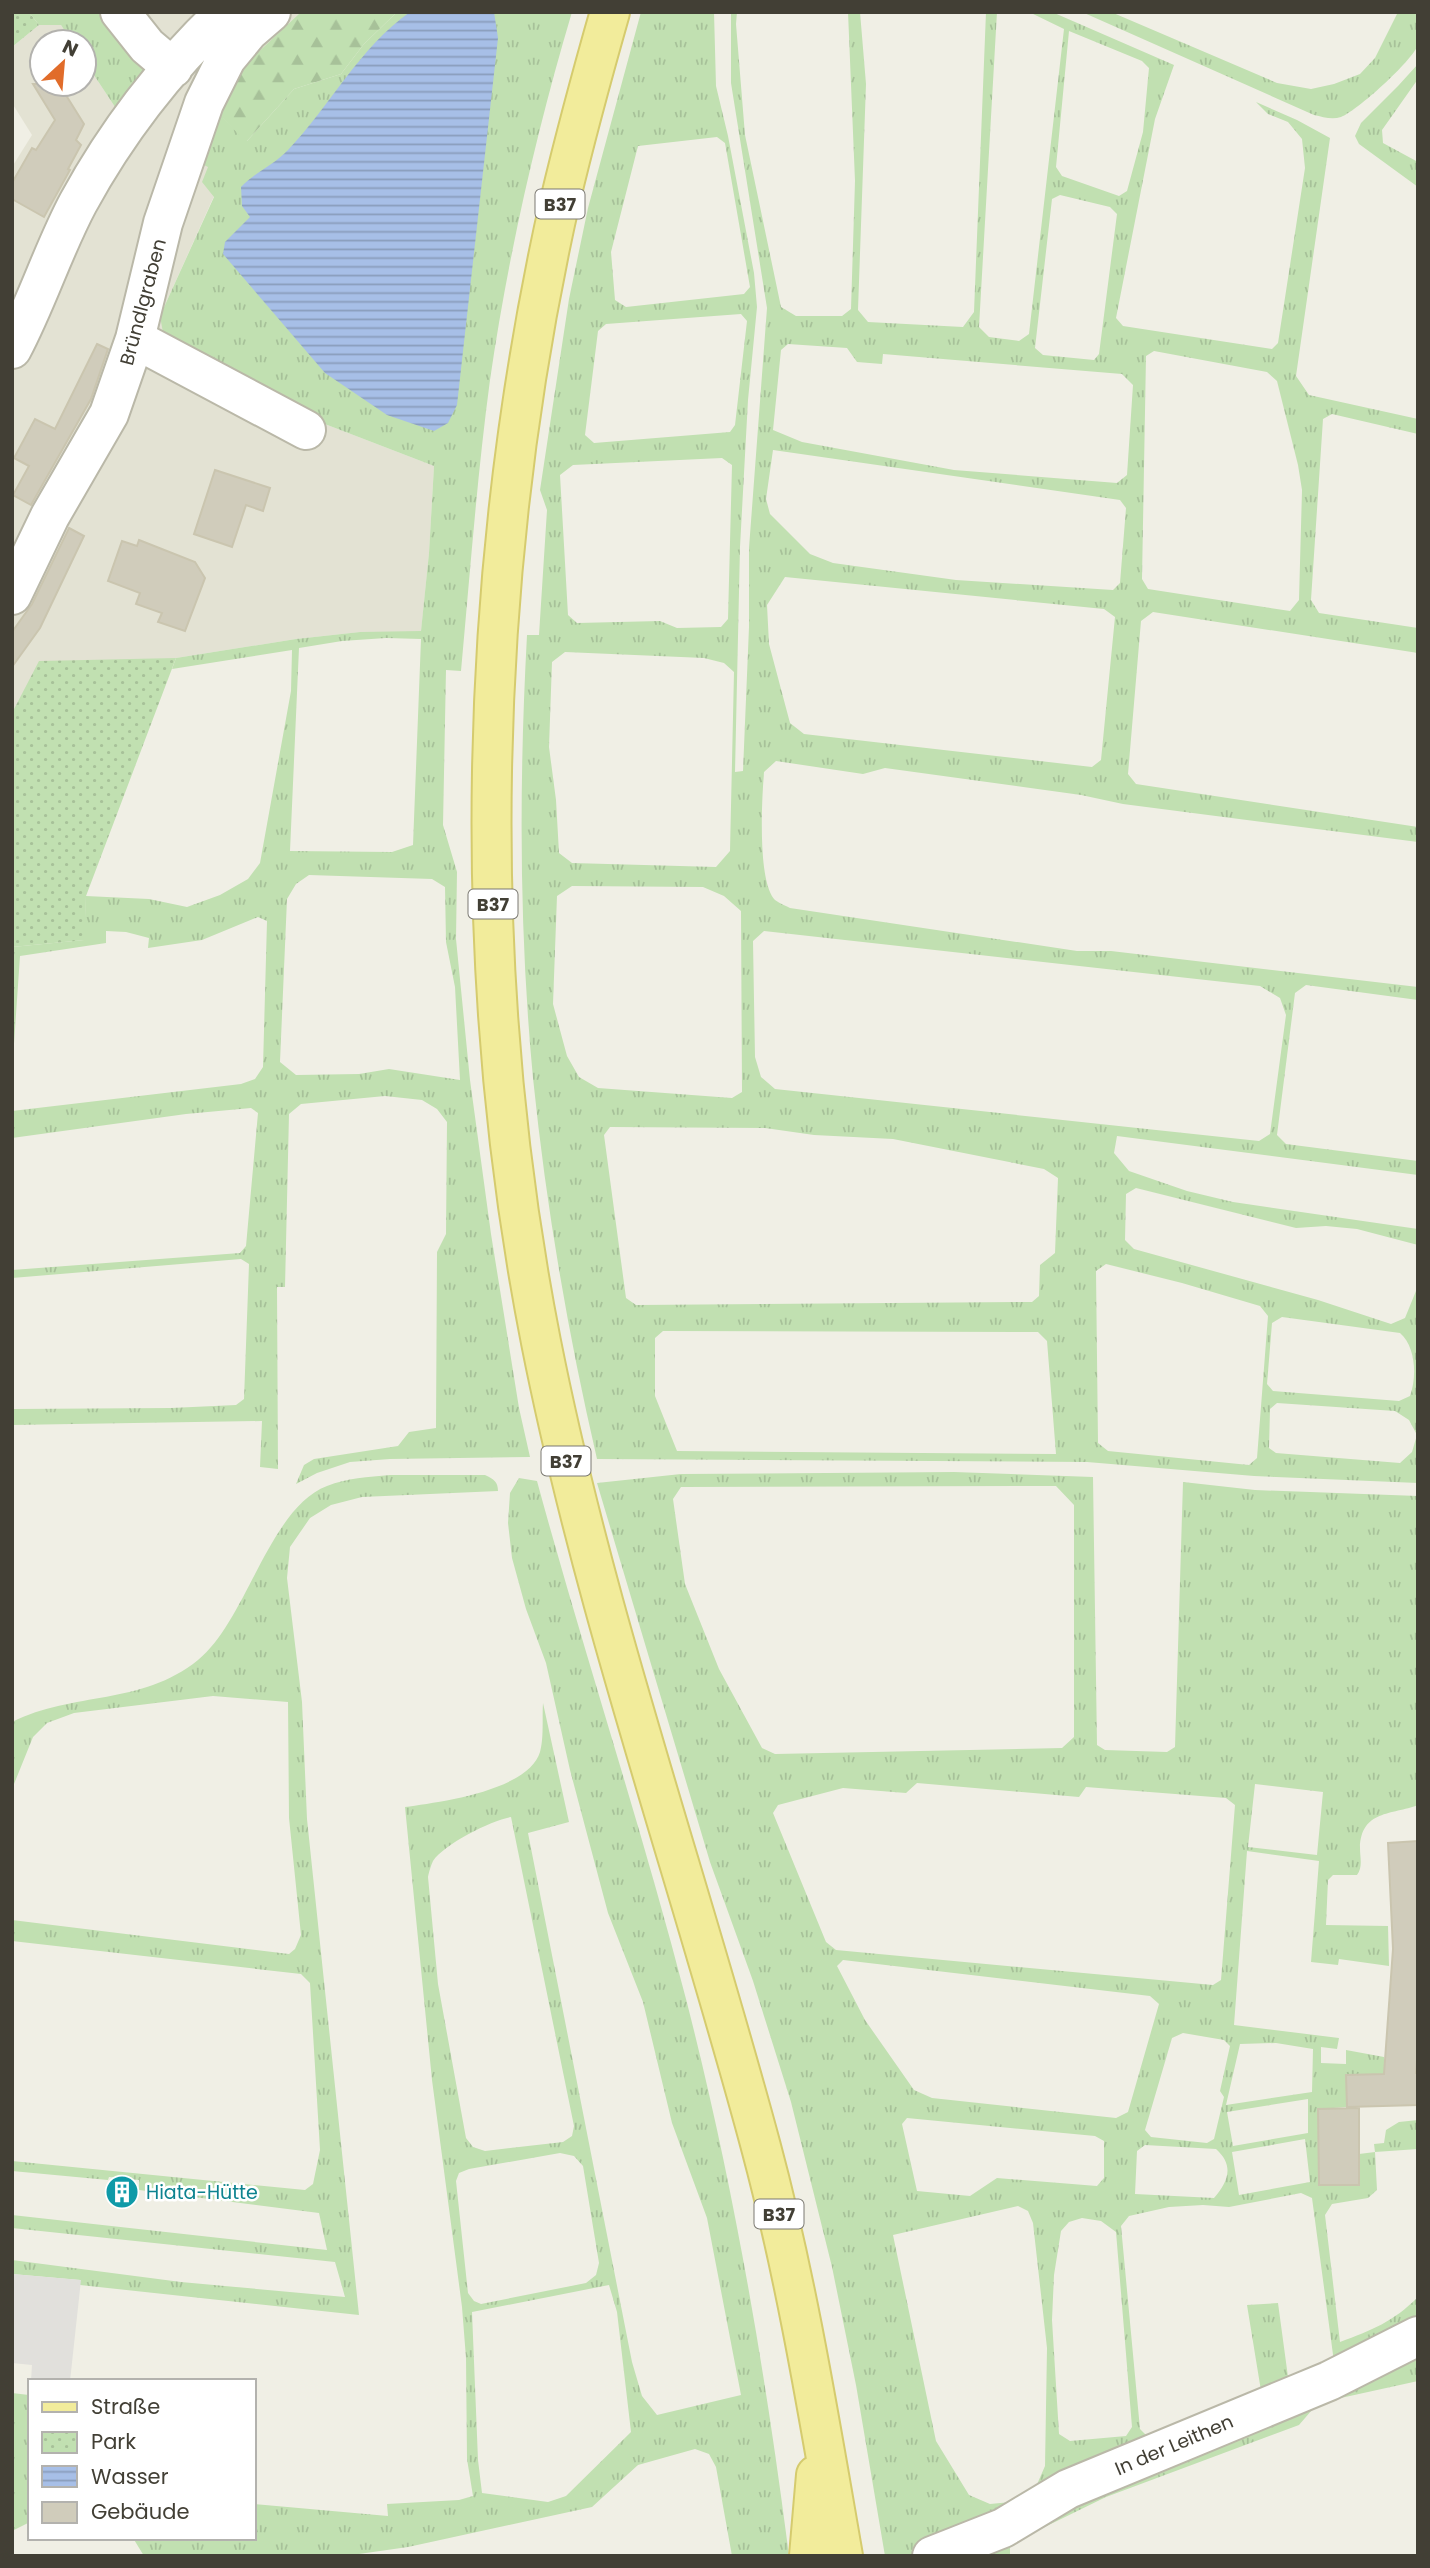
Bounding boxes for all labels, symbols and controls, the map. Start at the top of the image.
north arrow [28,28,98,98]
text: N [58,33,83,63]
road number: B37 [536,190,584,218]
street label: Bründlgraben [113,236,173,368]
road number: B37 [468,890,518,918]
road number: B37 [542,1446,590,1476]
building icon: Hiata-Hütte [103,2173,141,2211]
place label: Hiata-Hütte [146,2179,258,2206]
road number: B37 [754,2200,804,2228]
legend [28,2379,256,2540]
text: Straße [91,2392,160,2421]
street label: In der Leithen [1111,2408,1237,2482]
text: Park [91,2427,136,2456]
text: Wasser [91,2462,169,2491]
text: Gebäude [91,2497,189,2526]

